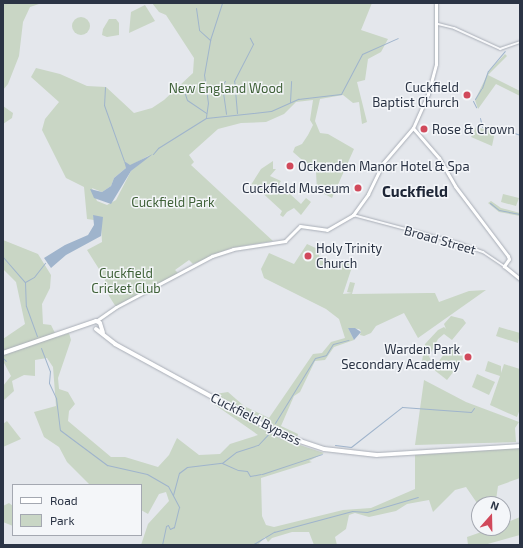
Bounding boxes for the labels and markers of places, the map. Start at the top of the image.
place label: Cuckfield Baptist Church [372,80,459,111]
marker: Cuckfield Baptist Church [462,90,472,100]
place label: Rose & Crown [432,121,515,137]
marker: Rose & Crown [419,124,429,134]
place label: Ockenden Manor Hotel & Spa [298,158,470,174]
marker: Ockenden Manor Hotel & Spa [285,161,295,171]
place label: Cuckfield Museum [242,180,350,196]
marker: Cuckfield Museum [353,183,363,193]
place label: Holy Trinity Church [316,241,383,272]
marker: Holy Trinity Church [303,251,313,261]
place label: Warden Park Secondary Academy [341,342,460,373]
marker: Warden Park Secondary Academy [463,352,473,362]

